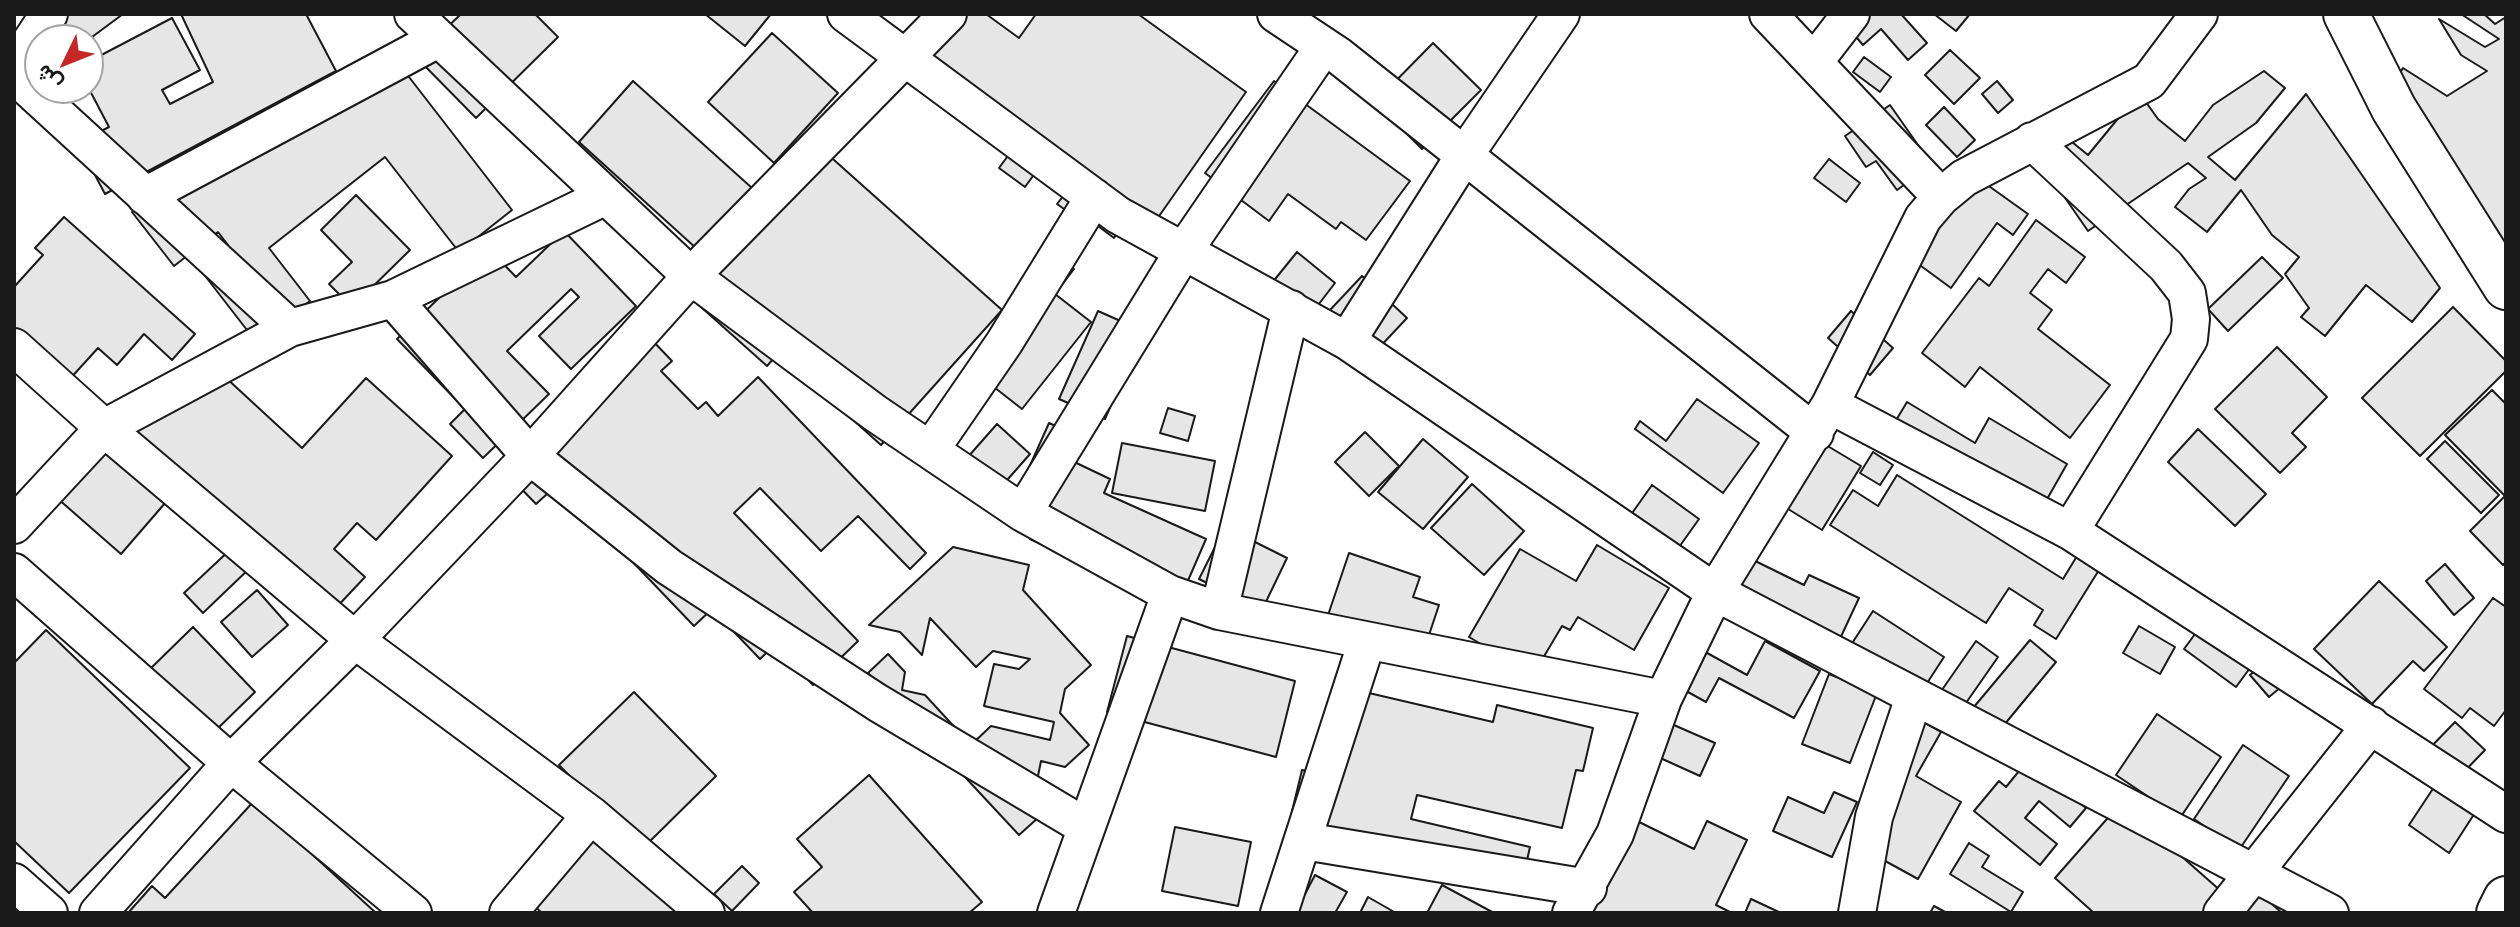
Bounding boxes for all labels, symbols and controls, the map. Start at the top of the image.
north arrow [24,24,104,104]
text: ش [29,60,66,98]

